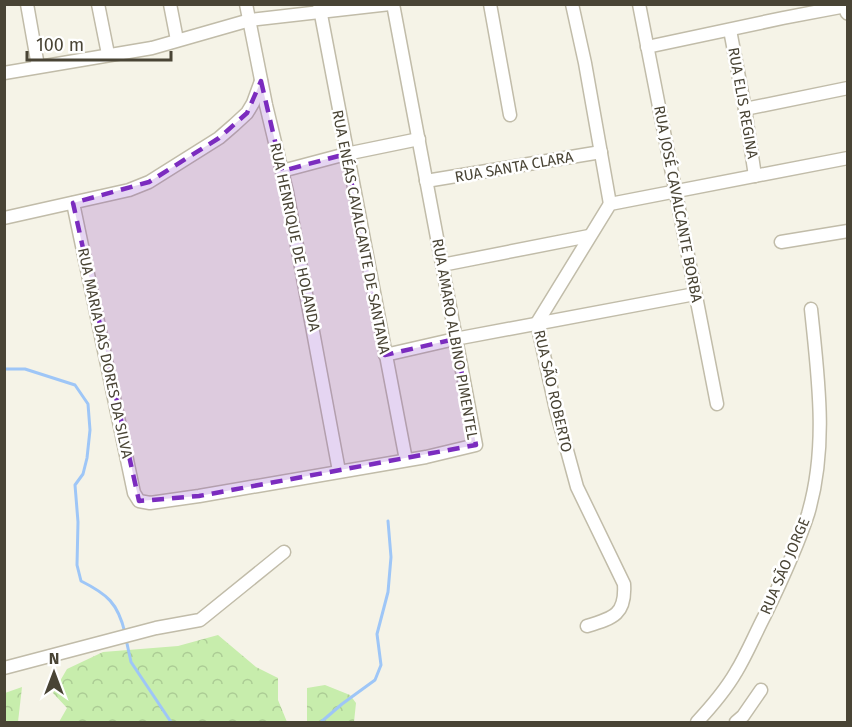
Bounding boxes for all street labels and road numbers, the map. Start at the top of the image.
street label: RUA ELIS REGINA [724,46,762,161]
street label: RUA JOSÉ CAVALCANTE BORBA [650,104,706,304]
street label: RUA ENÉAS CAVALCANTE DE SANTANA [328,108,394,356]
street label: RUA HENRIQUE DE HOLANDA [266,141,324,333]
street label: RUA SANTA CLARA [453,148,575,186]
street label: RUA AMARO ALBINO PIMENTEL [428,237,482,442]
street label: RUA MARIA DAS DORES DA SILVA [74,246,136,460]
street label: RUA SÃO ROBERTO [530,328,576,454]
street label: RUA SÃO JORGE [756,515,814,617]

